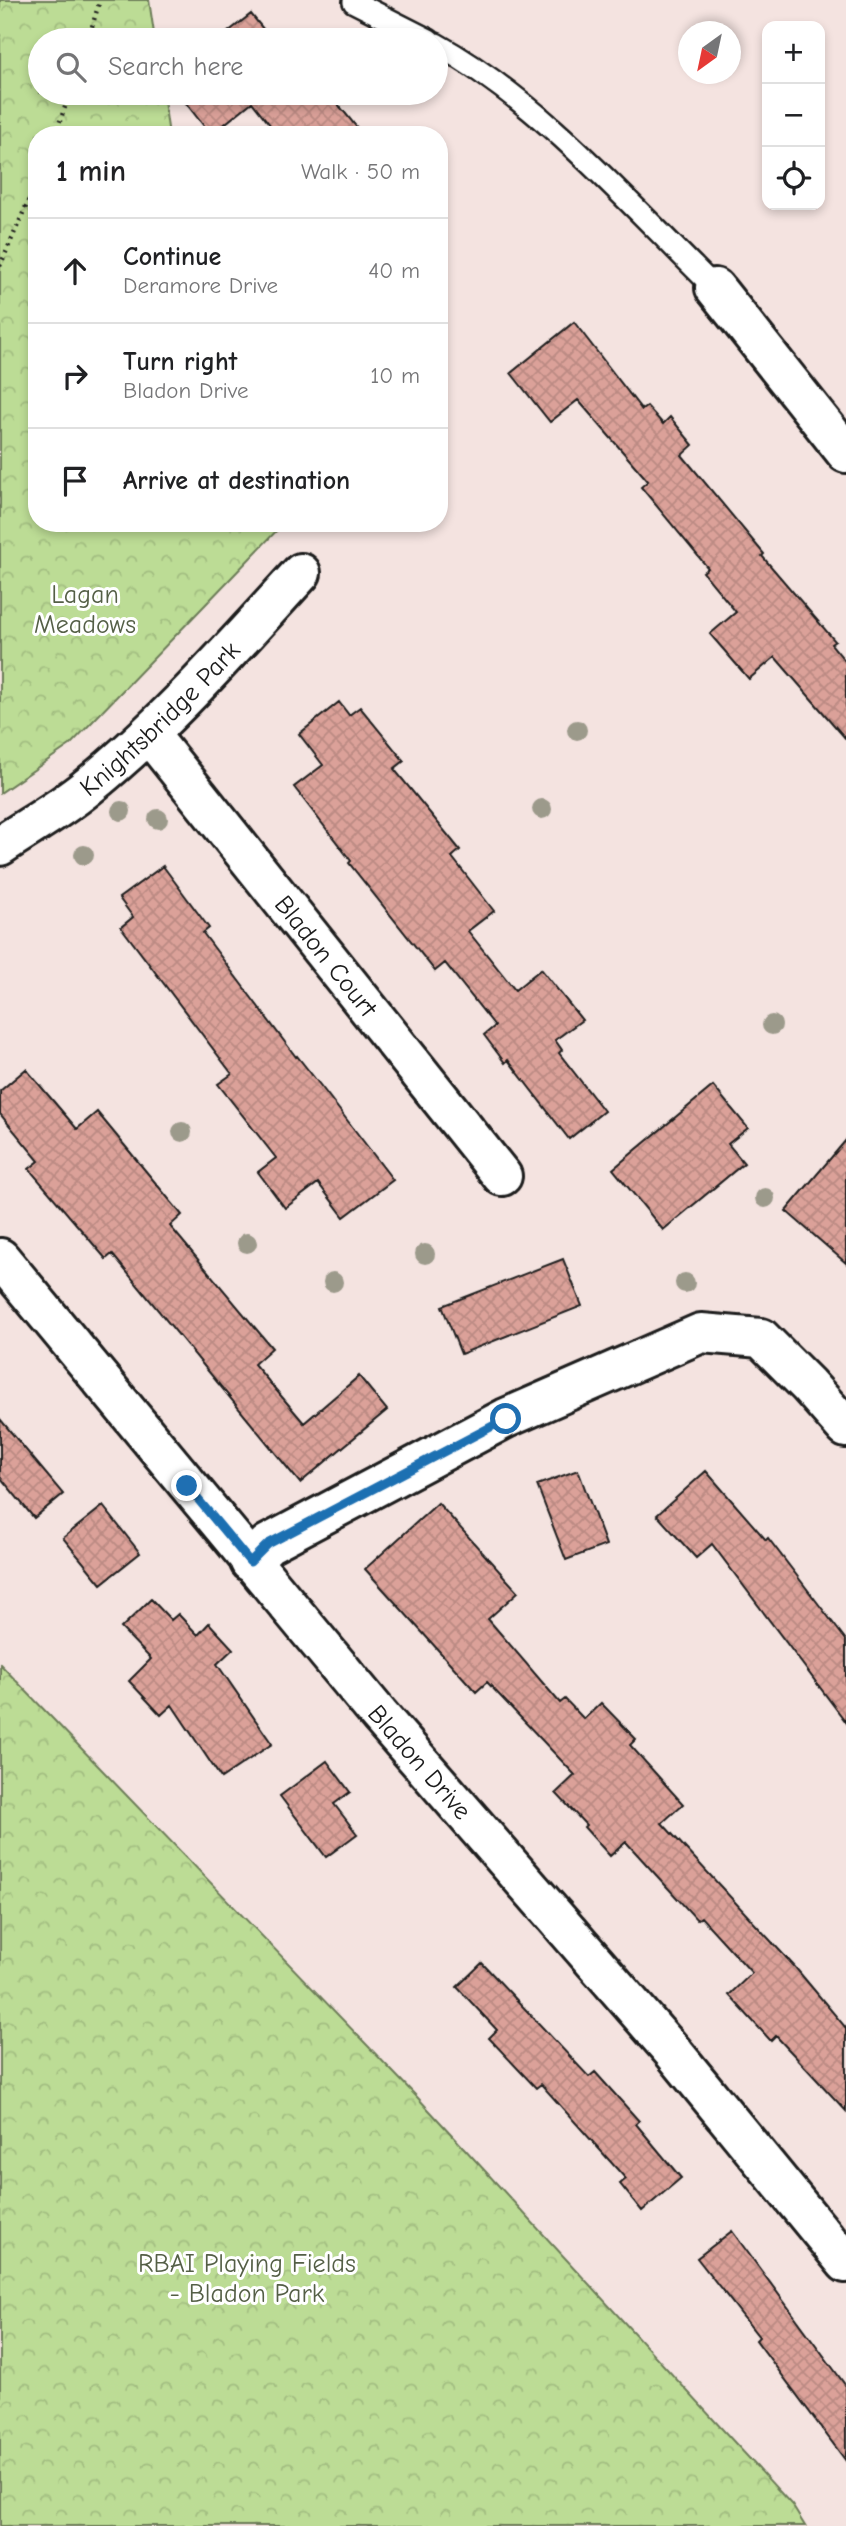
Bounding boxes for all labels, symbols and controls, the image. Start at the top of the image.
north arrow [678,21,741,84]
map controls [762,21,825,210]
button: + [762,21,825,84]
search box [28,28,448,105]
icon: search [52,48,90,86]
text: Search here [108,52,243,82]
button: − [762,84,825,147]
button: locate [762,147,825,210]
text: 1 min [56,154,126,189]
text: Walk · 50 m [301,158,420,185]
text: Continue [123,242,221,272]
icon: ahead [56,252,94,290]
text: 40 m [368,257,420,284]
text: Deramore Drive [123,272,278,299]
text: Turn right [123,347,237,377]
icon: right [56,357,94,395]
text: 10 m [370,362,420,389]
text: Bladon Drive [123,377,248,404]
icon: arrive [56,462,94,500]
text: Arrive at destination [123,466,350,496]
park label: Lagan Meadows [34,580,136,640]
street label: Knightsbridge Park [74,636,247,803]
street label: Bladon Court [268,890,384,1024]
route start [490,1403,521,1434]
route end [171,1470,202,1501]
street label: Bladon Drive [361,1699,477,1826]
park label: RBAI Playing Fields - Bladon Park [138,2249,356,2309]

